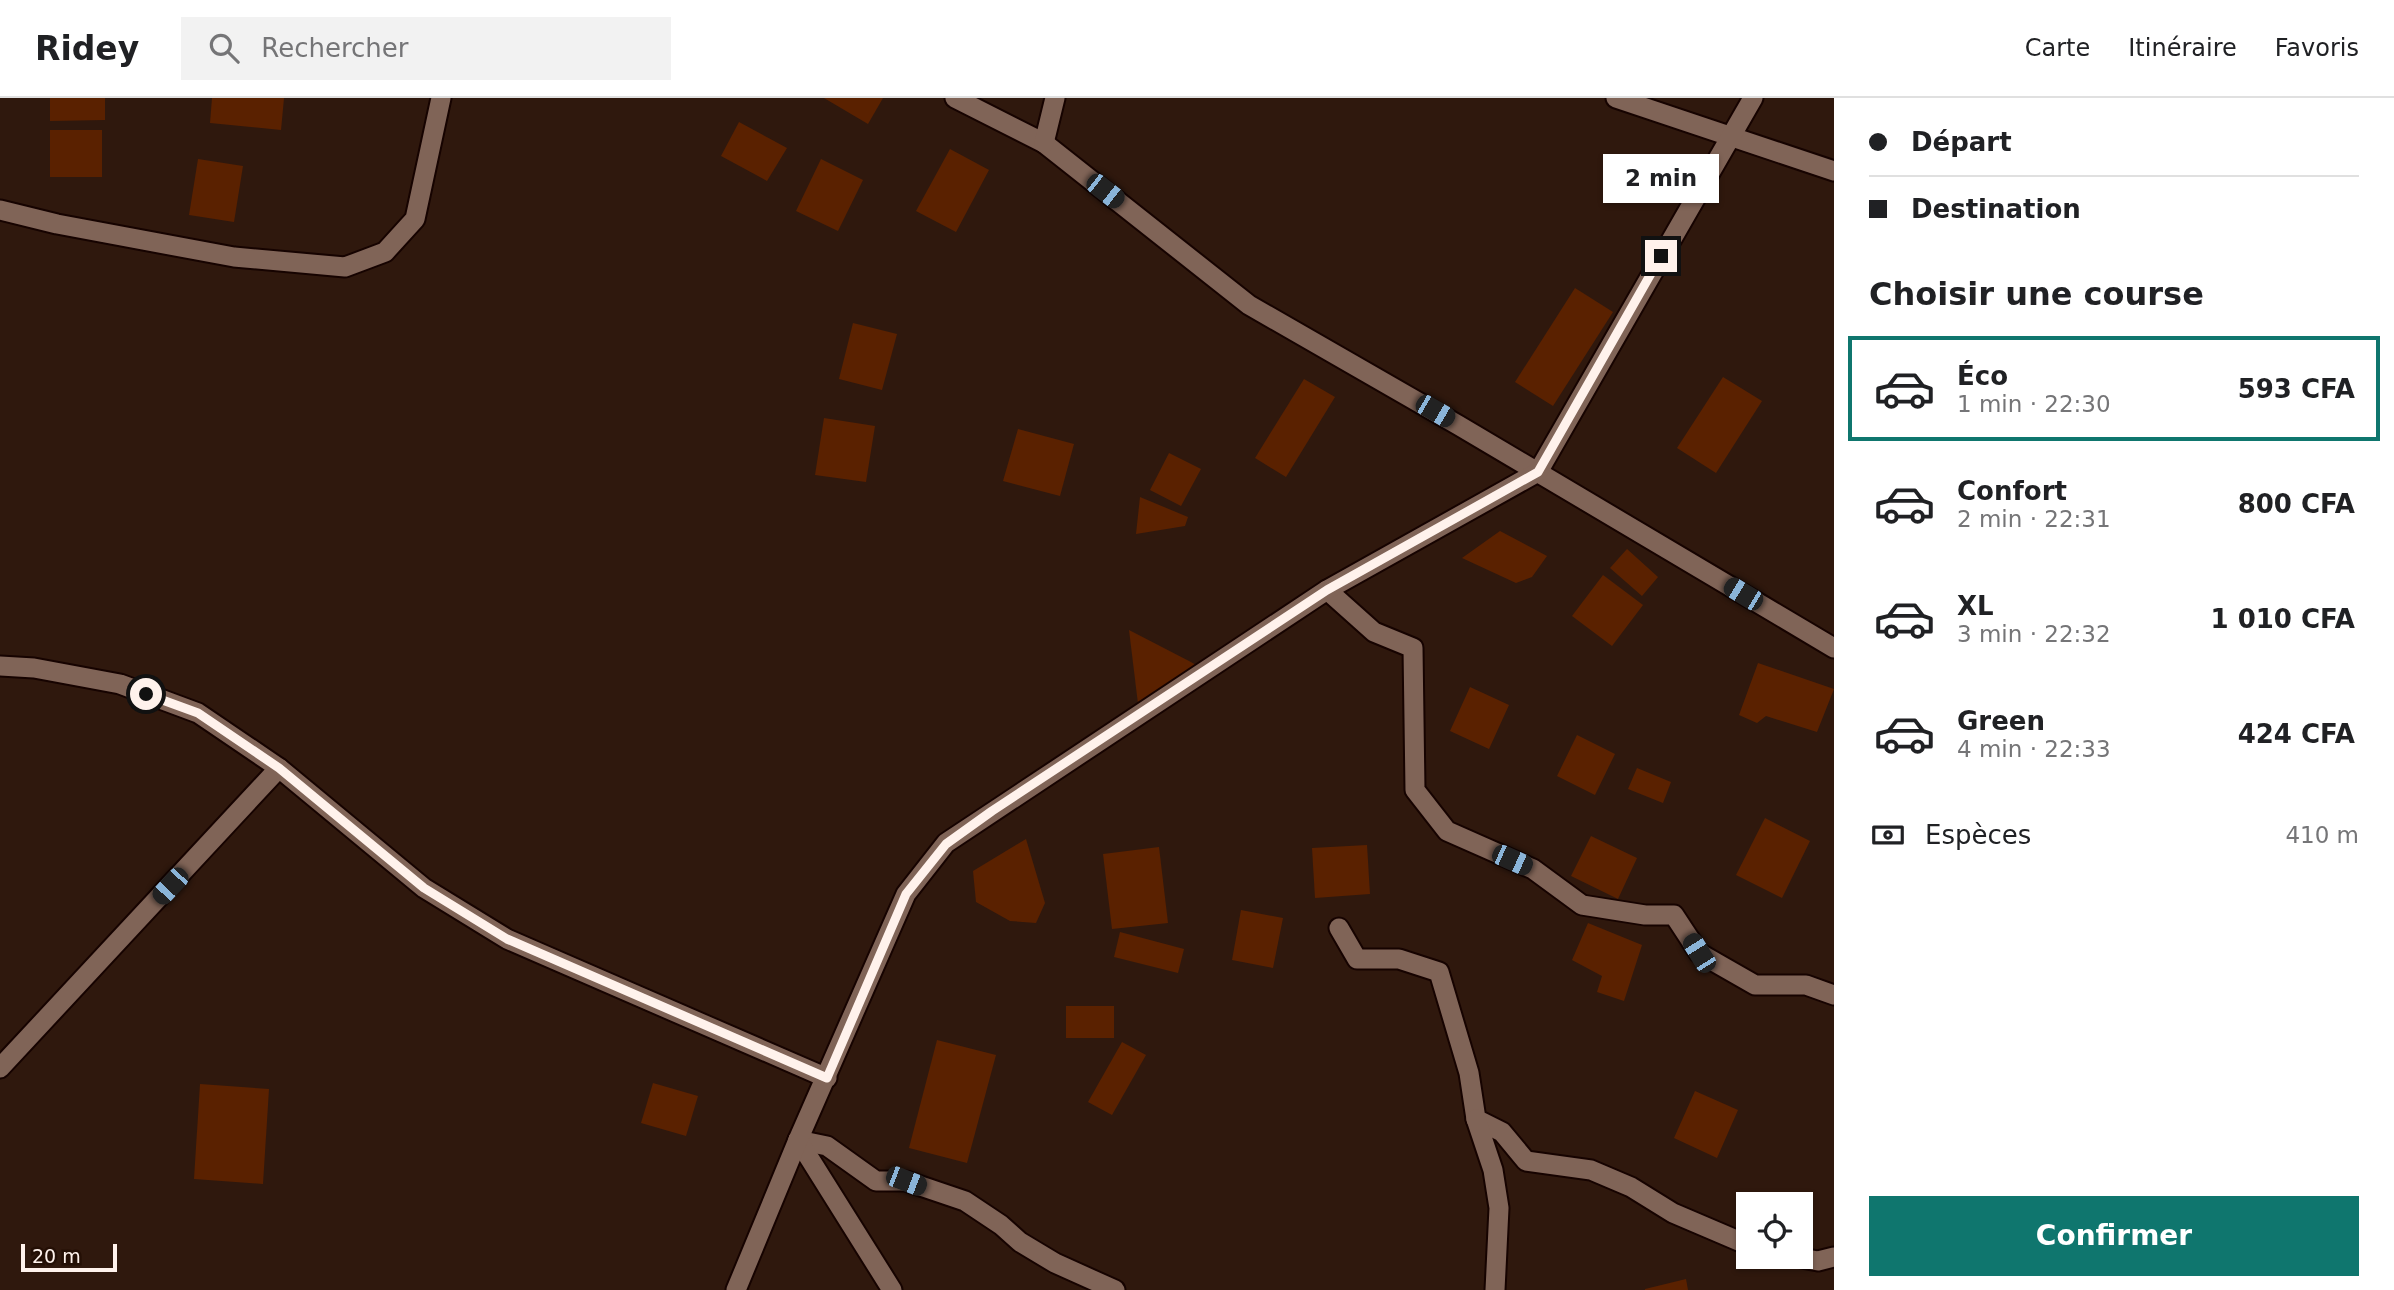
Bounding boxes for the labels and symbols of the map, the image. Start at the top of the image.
callout: 2 min [1603,155,1719,204]
car [1082,170,1129,212]
route end [1645,240,1677,272]
car [1412,391,1459,431]
car [1720,574,1767,614]
route start [130,678,162,710]
car [1489,842,1536,878]
car [148,863,193,909]
car [1679,930,1720,976]
car [883,1164,930,1198]
scale bar [21,1241,117,1273]

